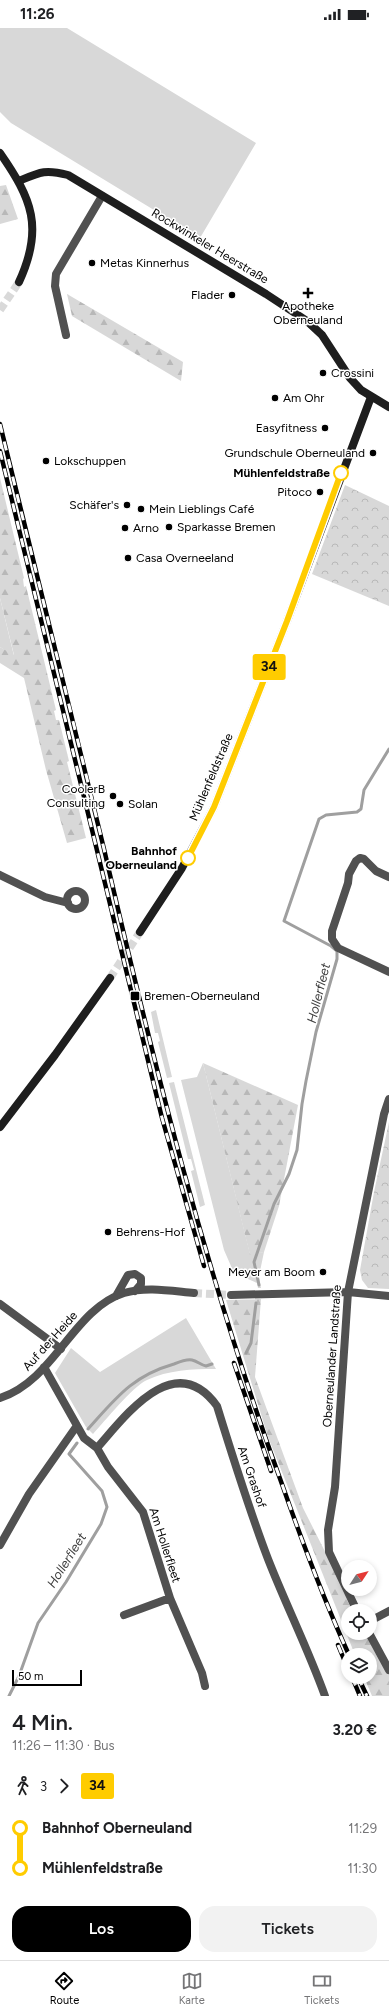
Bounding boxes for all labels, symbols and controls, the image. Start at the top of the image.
text: 11:26 [20,5,55,23]
street label: Rockwinkeler Heerstraße [149,206,271,287]
place label: Metas Kinnerhus [100,256,189,270]
marker: Metas Kinnerhus [87,258,97,268]
place label: Flader [191,288,224,302]
marker: Apotheke Oberneuland [303,288,313,298]
marker: Flader [227,290,237,300]
place label: Apotheke Oberneuland [273,299,343,327]
place label: Crossini [331,366,374,380]
marker: Crossini [318,368,328,378]
place label: Am Ohr [283,391,324,405]
marker: Am Ohr [270,393,280,403]
place label: Easyfitness [256,421,317,435]
marker: Easyfitness [320,423,330,433]
place label: Grundschule Oberneuland [224,446,365,460]
marker: Grundschule Oberneuland [368,448,378,458]
place label: Lokschuppen [54,454,126,468]
marker: Lokschuppen [41,456,51,466]
marker: Mühlenfeldstraße [333,465,349,481]
place label: Mühlenfeldstraße [233,466,330,480]
place label: Pitoco [277,485,312,499]
marker: Pitoco [315,487,325,497]
place label: Schäfer's [69,498,119,512]
marker: Schäfer's [122,500,132,510]
place label: Mein Lieblings Café [149,502,255,516]
marker: Mein Lieblings Café [136,504,146,514]
place label: Sparkasse Bremen [177,520,276,534]
place label: Arno [133,521,159,535]
marker: Sparkasse Bremen [164,522,174,532]
marker: Arno [120,523,130,533]
place label: Casa Overneeland [136,551,234,565]
marker: Casa Overneeland [123,553,133,563]
line badge: 34 [251,654,287,680]
text: 34 [261,658,277,675]
street label: Mühlenfeldstraße [186,731,236,823]
place label: CoolerB Consulting [47,782,105,810]
marker: CoolerB Consulting [108,791,118,801]
place label: Solan [128,797,158,811]
marker: Solan [115,799,125,809]
place label: Bahnhof Oberneuland [106,844,177,872]
marker: Bahnhof Oberneuland [180,850,196,866]
water label: Hollerfleet [304,961,333,1025]
place label: Bremen-Oberneuland [144,989,260,1003]
marker: Bremen-Oberneuland [129,990,141,1002]
place label: Behrens-Hof [116,1225,185,1239]
marker: Behrens-Hof [103,1227,113,1237]
place label: Meyer am Boom [228,1265,315,1279]
marker: Meyer am Boom [318,1267,328,1277]
street label: Oberneulander Landstraße [320,1284,344,1428]
street label: Auf der Heide [20,1308,81,1373]
street label: Am Grashof [235,1444,269,1510]
street label: Am Hollerfleet [146,1506,184,1585]
water label: Hollerfleet [44,1529,90,1590]
north arrow [341,1560,377,1596]
map controls [341,1560,377,1684]
button: locate [341,1604,377,1640]
button: layers [341,1648,377,1684]
scale bar [12,1668,82,1687]
text: 50 m [18,1670,43,1683]
text: 4 Min. [12,1709,73,1736]
text: 3.20 € [333,1721,377,1739]
text: 11:26 – 11:30 · Bus [12,1738,115,1753]
icon: walk [12,1775,34,1797]
icon: forward [53,1775,75,1797]
text: 34 [89,1777,106,1794]
text: 3 [40,1779,47,1794]
text: Bahnhof Oberneuland [42,1819,192,1837]
text: 11:29 [348,1821,377,1836]
text: Mühlenfeldstraße [42,1859,163,1877]
text: 11:30 [348,1861,377,1876]
button: Los [12,1906,191,1952]
button: Tickets [199,1906,377,1952]
tab: Route [50,1970,79,2007]
tab: Karte [179,1970,205,2007]
tab: Tickets [304,1970,339,2007]

